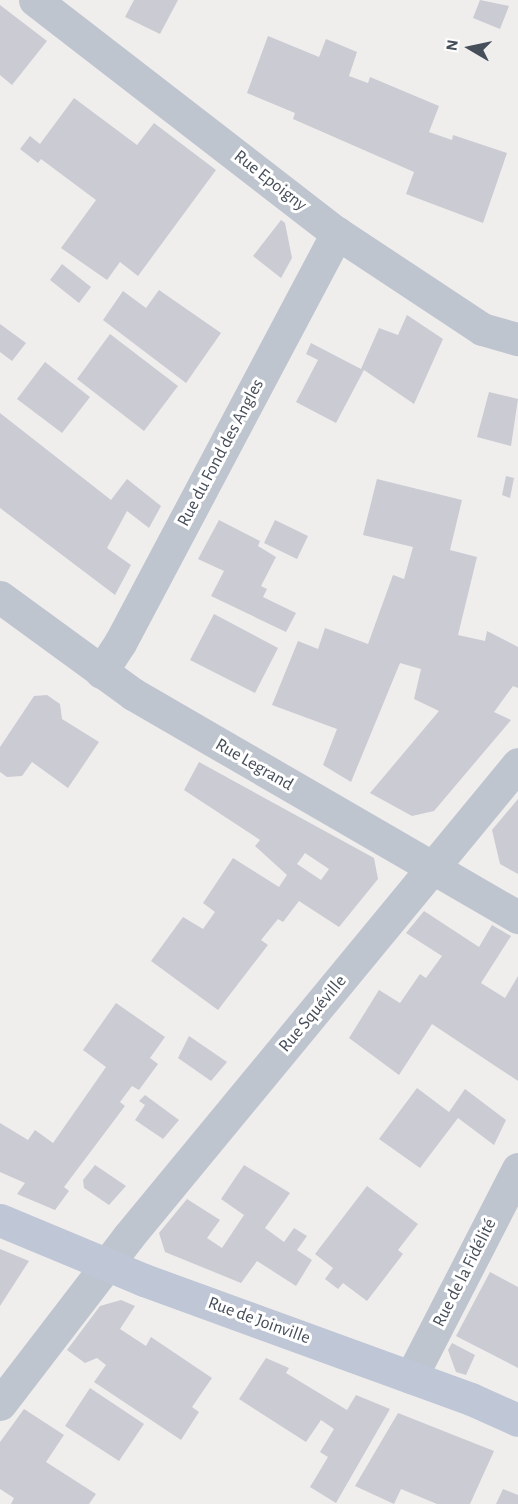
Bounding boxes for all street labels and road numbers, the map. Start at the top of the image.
street label: Rue Epoigny [229,146,311,216]
street label: Rue du Fond des Angles [173,376,269,530]
street label: Rue Legrand [211,734,297,796]
street label: Rue Squéville [275,971,351,1057]
street label: Rue de la Fidélité [428,1215,502,1331]
street label: Rue de Joinville [205,1293,313,1349]

